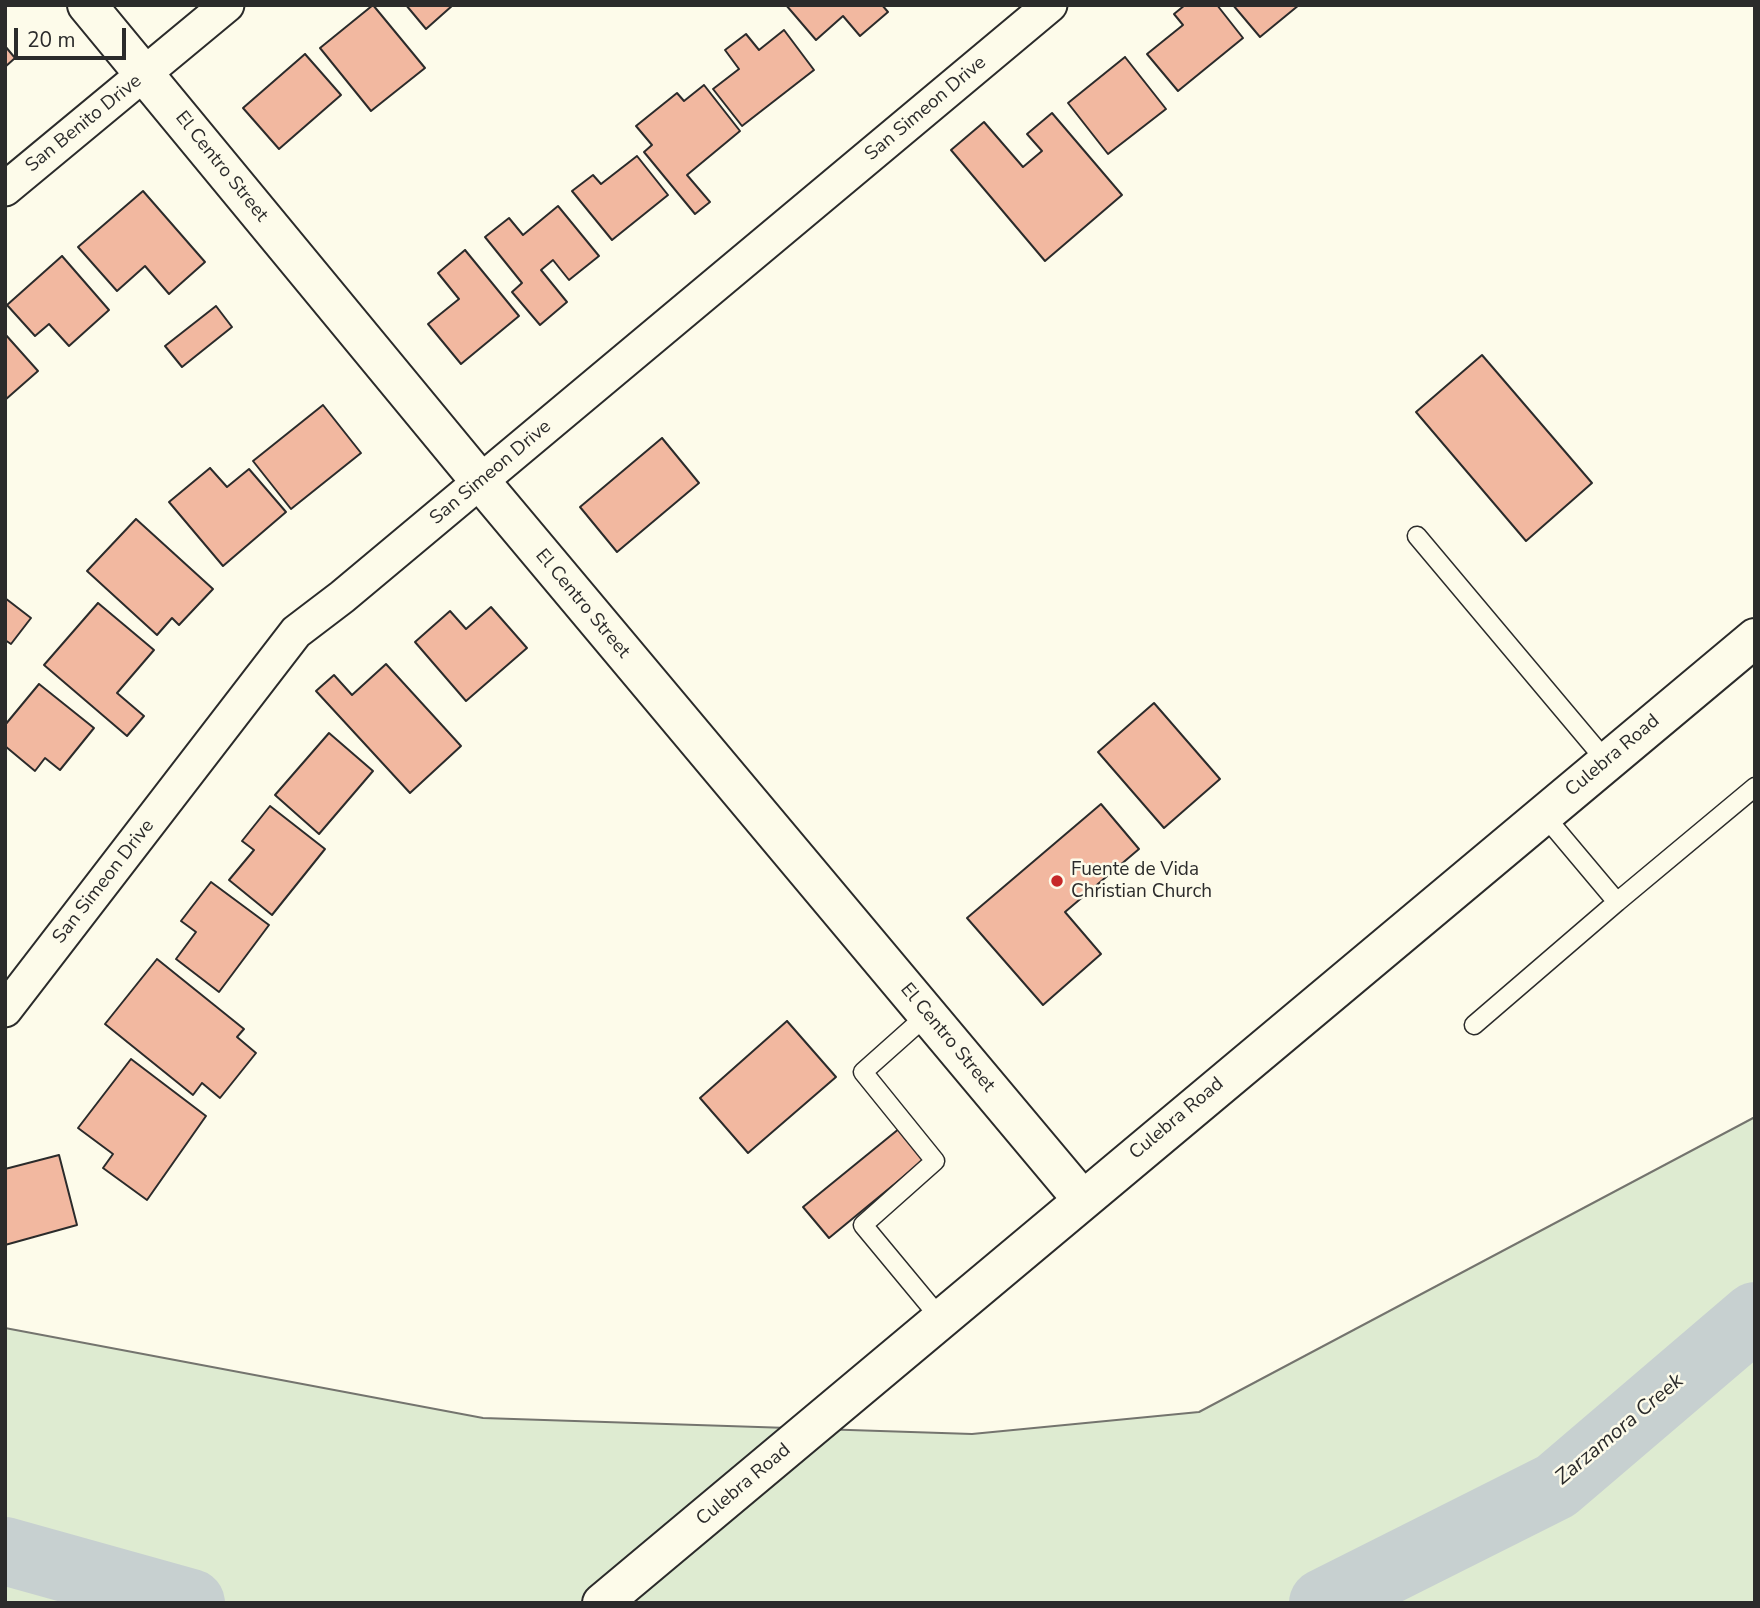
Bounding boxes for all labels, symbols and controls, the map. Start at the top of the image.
scale bar [18,14,130,58]
text: 20 m [27,26,76,54]
street label: San Simeon Drive [861,52,991,166]
street label: San Benito Drive [21,70,147,178]
street label: El Centro Street [170,107,272,227]
street label: San Simeon Drive [426,416,556,530]
street label: El Centro Street [530,545,634,663]
street label: Culebra Road [1561,710,1665,802]
street label: San Simeon Drive [48,815,160,949]
place label: Fuente de Vida Christian Church [1071,859,1212,903]
marker: Fuente de Vida Christian Church [1049,873,1065,889]
street label: El Centro Street [895,979,999,1097]
street label: Culebra Road [1125,1073,1229,1165]
water label: Zarzamora Creek [1551,1369,1689,1491]
street label: Culebra Road [692,1439,796,1531]

